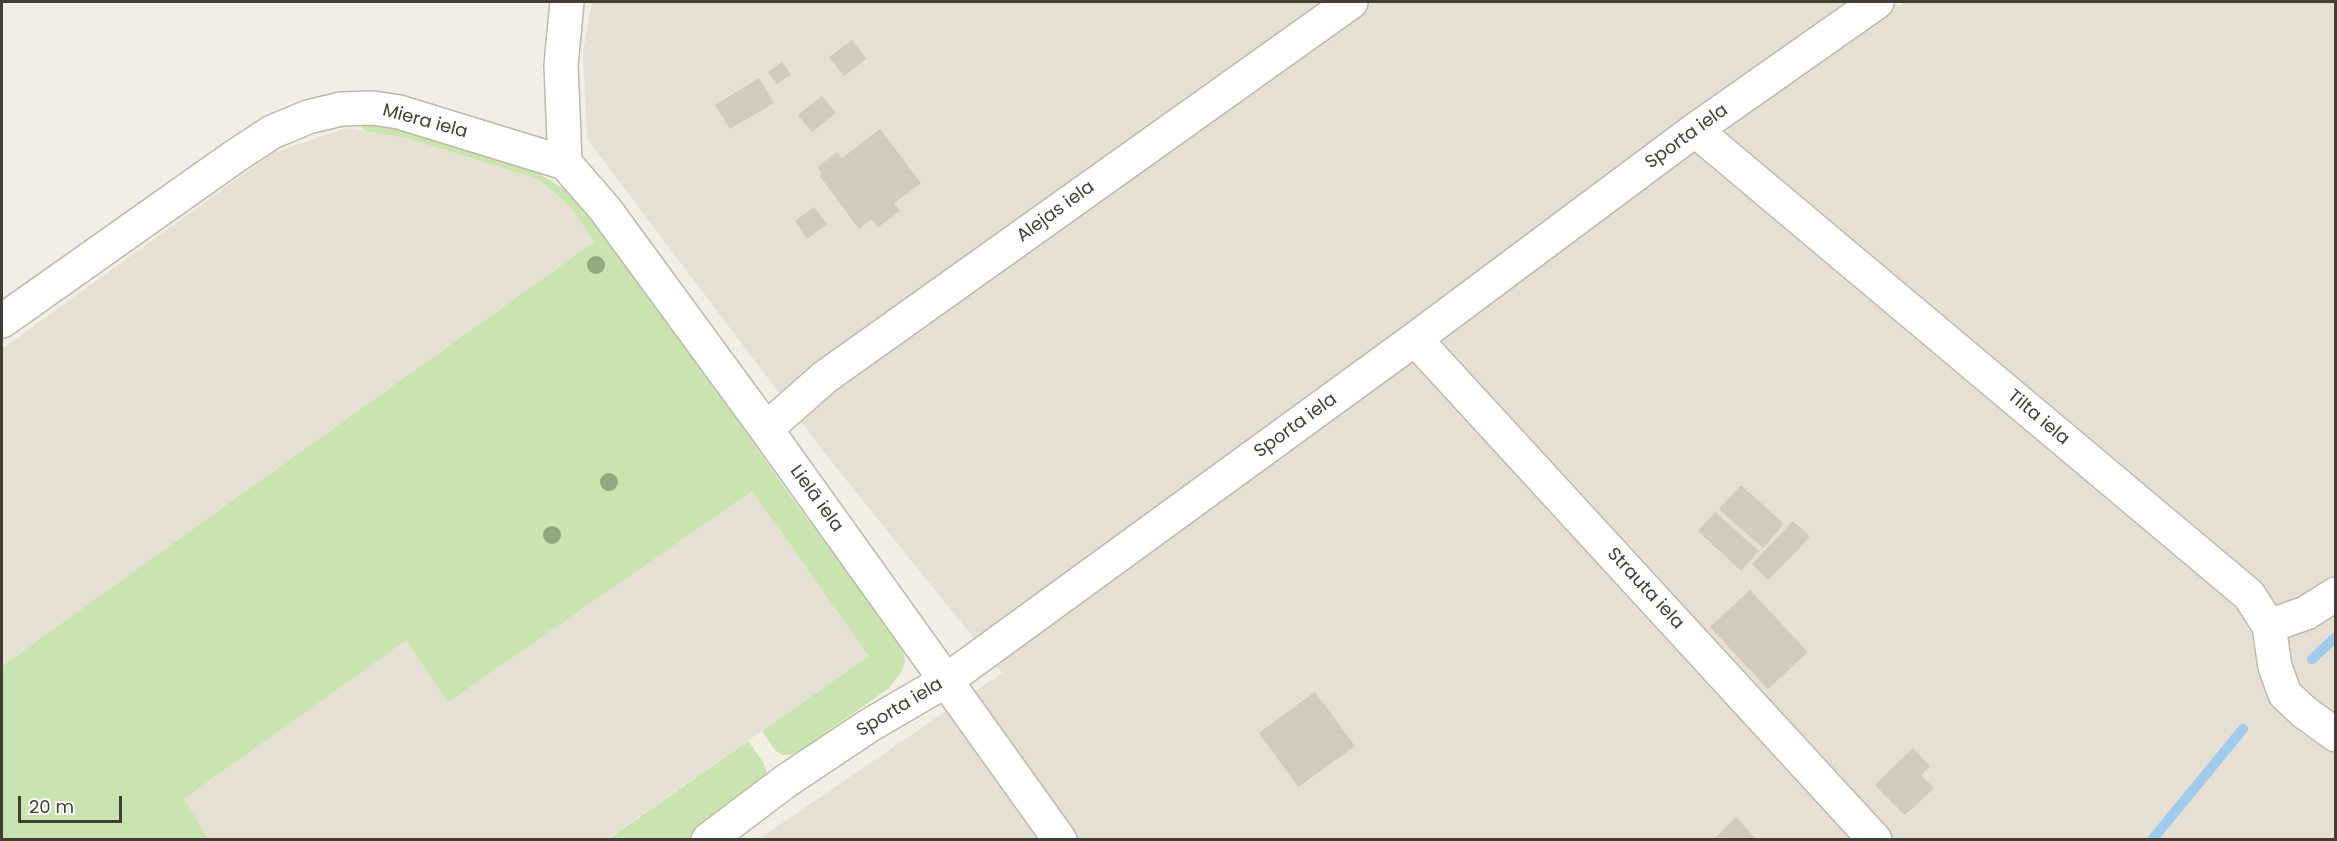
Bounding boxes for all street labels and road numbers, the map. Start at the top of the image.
street label: Miera iela [380,100,470,144]
street label: Sporta iela [1642,100,1732,174]
street label: Alejas iela [1013,177,1099,247]
street label: Tilta iela [2003,386,2073,450]
street label: Sporta iela [1251,389,1341,463]
street label: Lielā iela [785,462,847,536]
street label: Strauta iela [1602,544,1688,634]
street label: Sporta iela [853,674,947,742]

